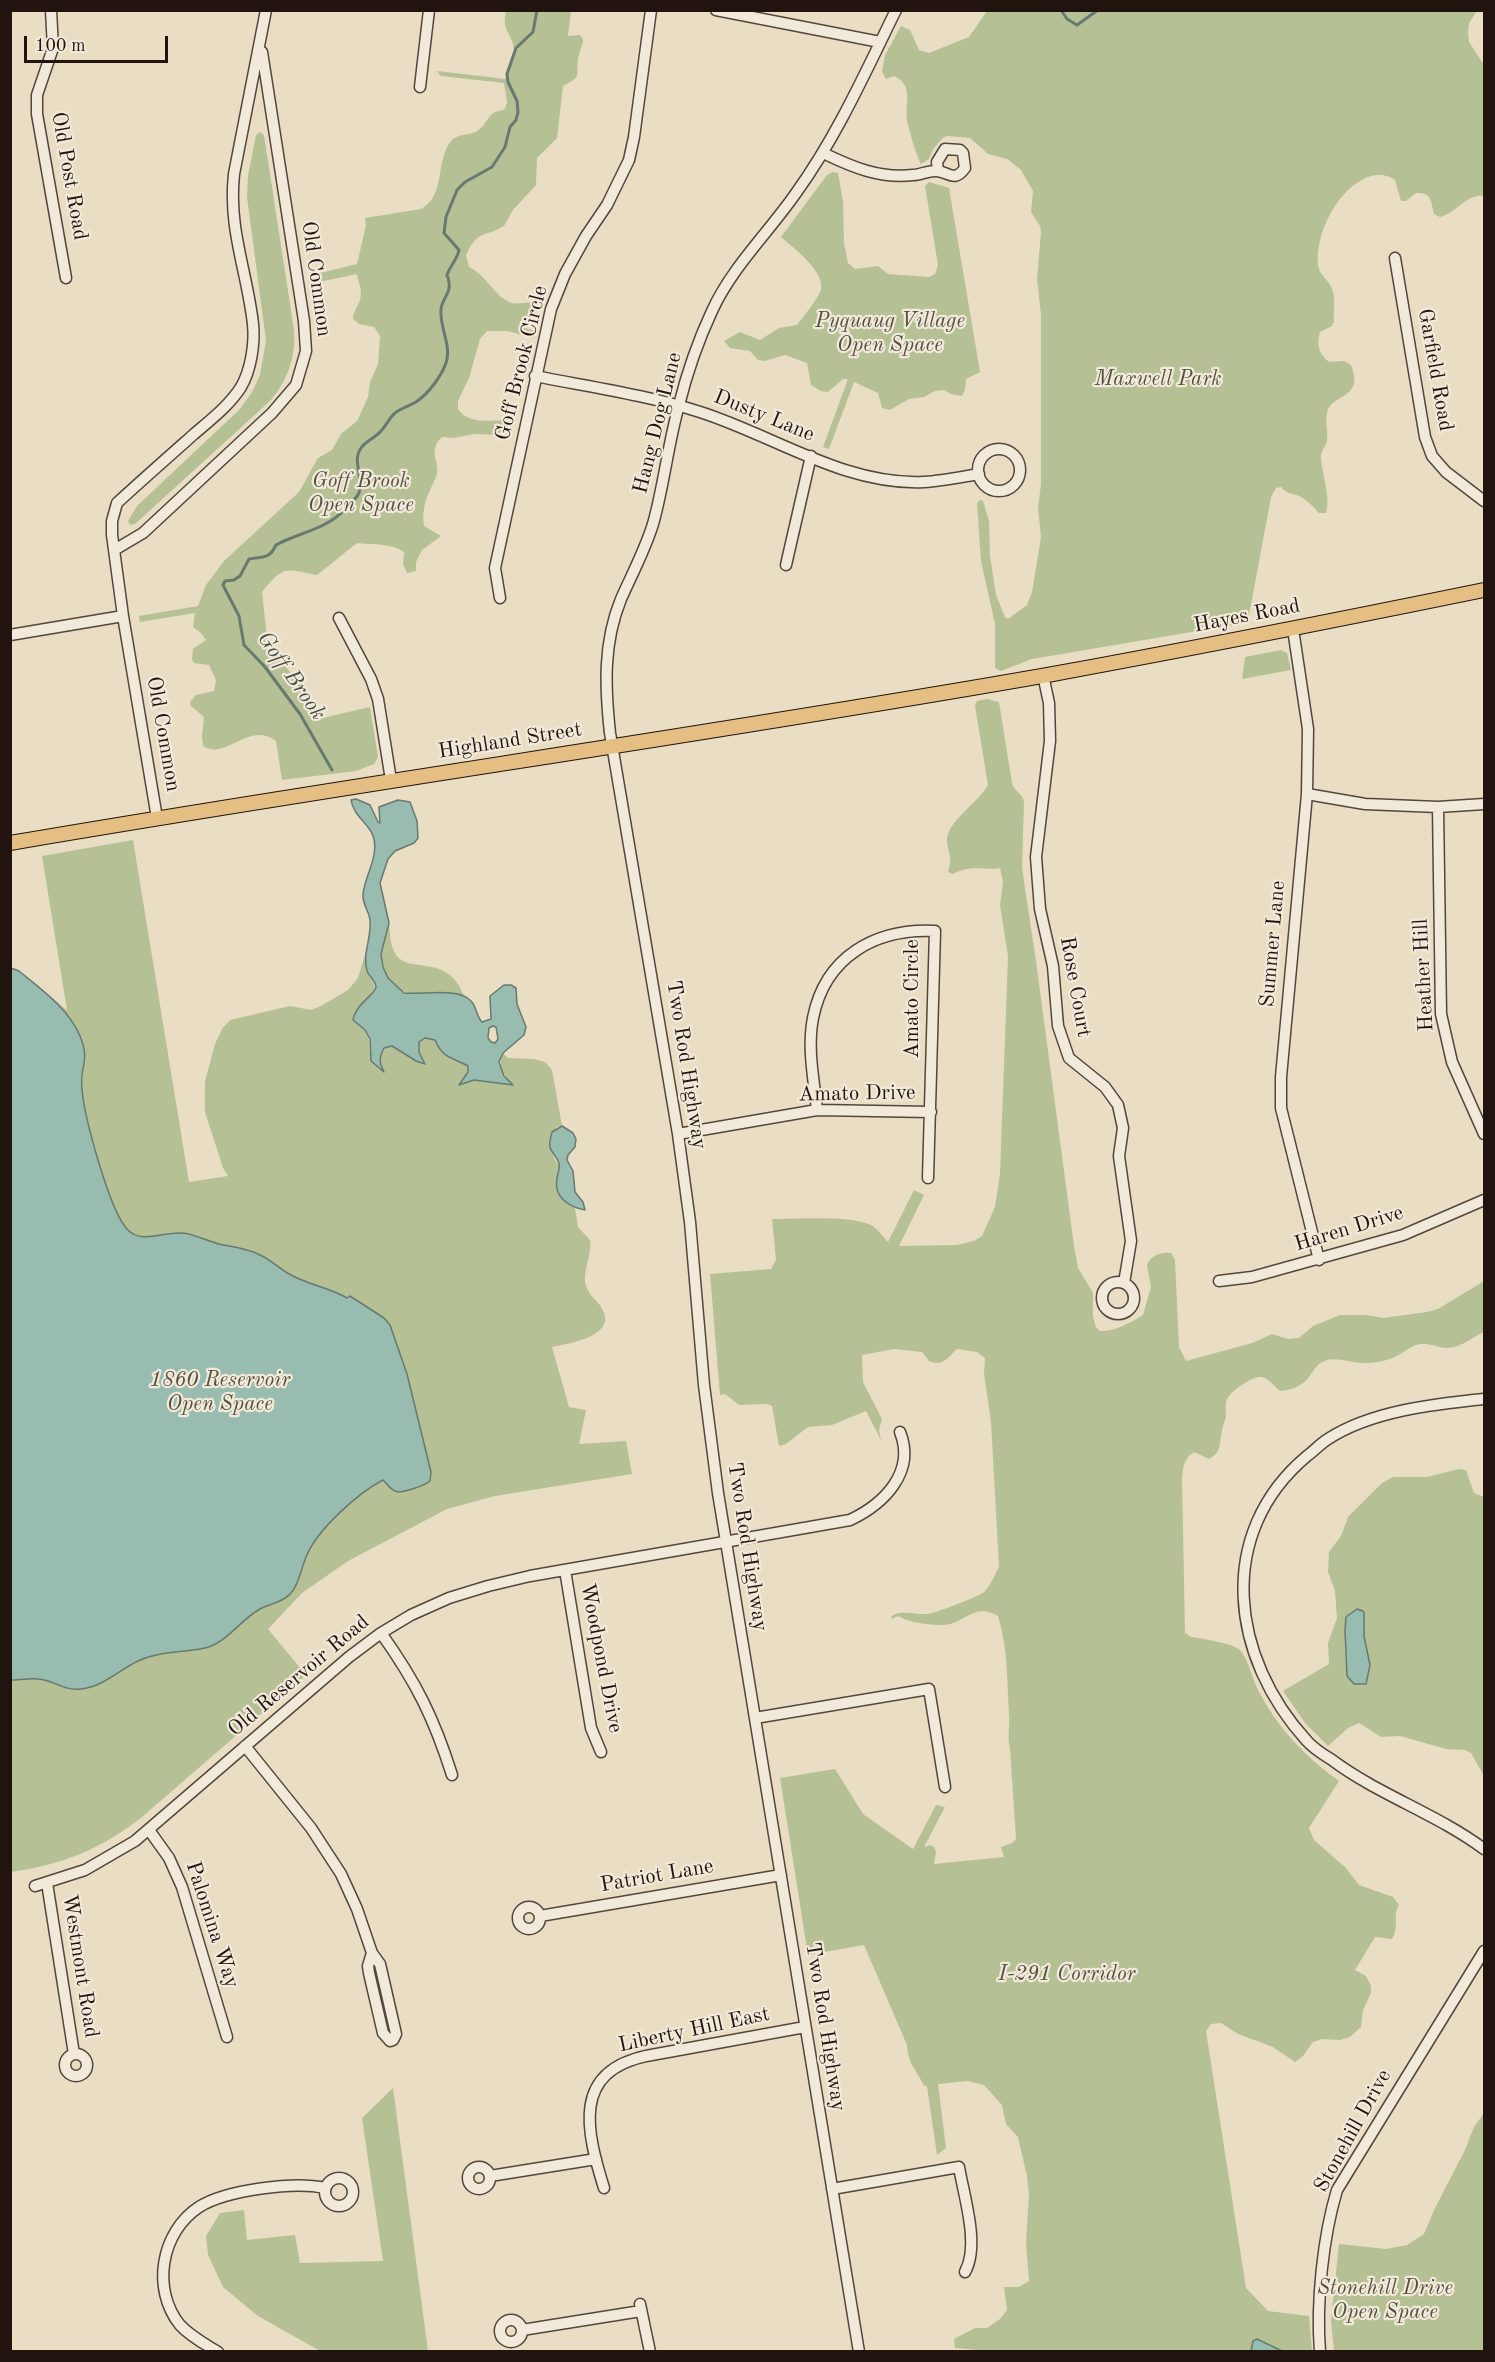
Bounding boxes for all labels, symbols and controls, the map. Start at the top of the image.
scale bar [27,24,171,62]
text: 100 m [35,37,86,55]
street label: Old Post Road [45,110,93,242]
street label: Old Common [295,219,337,339]
street label: Goff Brook Circle [491,283,553,443]
street label: Garfield Road [1412,307,1458,433]
park label: Pyquaug Village Open Space [815,308,965,358]
street label: Hang Dog Lane [628,350,688,496]
park label: Maxwell Park [1095,366,1221,392]
street label: Dusty Lane [710,384,818,448]
park label: Goff Brook Open Space [308,468,414,518]
street label: Hayes Road [1192,593,1302,639]
water label: Goff Brook [251,626,331,726]
street label: Old Common [140,674,186,794]
street label: Highland Street [436,717,584,765]
street label: Summer Lane [1255,880,1291,1008]
street label: Heather Hill [1408,918,1440,1032]
street label: Rose Court [1054,935,1096,1039]
street label: Amato Circle [899,939,925,1059]
street label: Two Rod Highway [660,979,712,1151]
street label: Amato Drive [798,1080,916,1108]
street label: Haren Drive [1291,1200,1407,1258]
park label: 1860 Reservoir Open Space [150,1367,290,1417]
street label: Two Rod Highway [721,1461,773,1633]
street label: Woodpond Drive [574,1581,628,1735]
street label: Old Reservoir Road [223,1610,375,1742]
street label: Patriot Lane [598,1854,716,1898]
street label: Palomina Way [180,1858,244,1992]
street label: Westmont Road [56,1892,104,2040]
street label: Two Rod Highway [799,1941,851,2113]
park label: I-291 Corridor [998,1961,1136,1987]
street label: Liberty Hill East [616,2002,772,2058]
street label: Stonehill Drive [1309,2065,1397,2197]
park label: Stonehill Drive Open Space [1317,2275,1453,2325]

